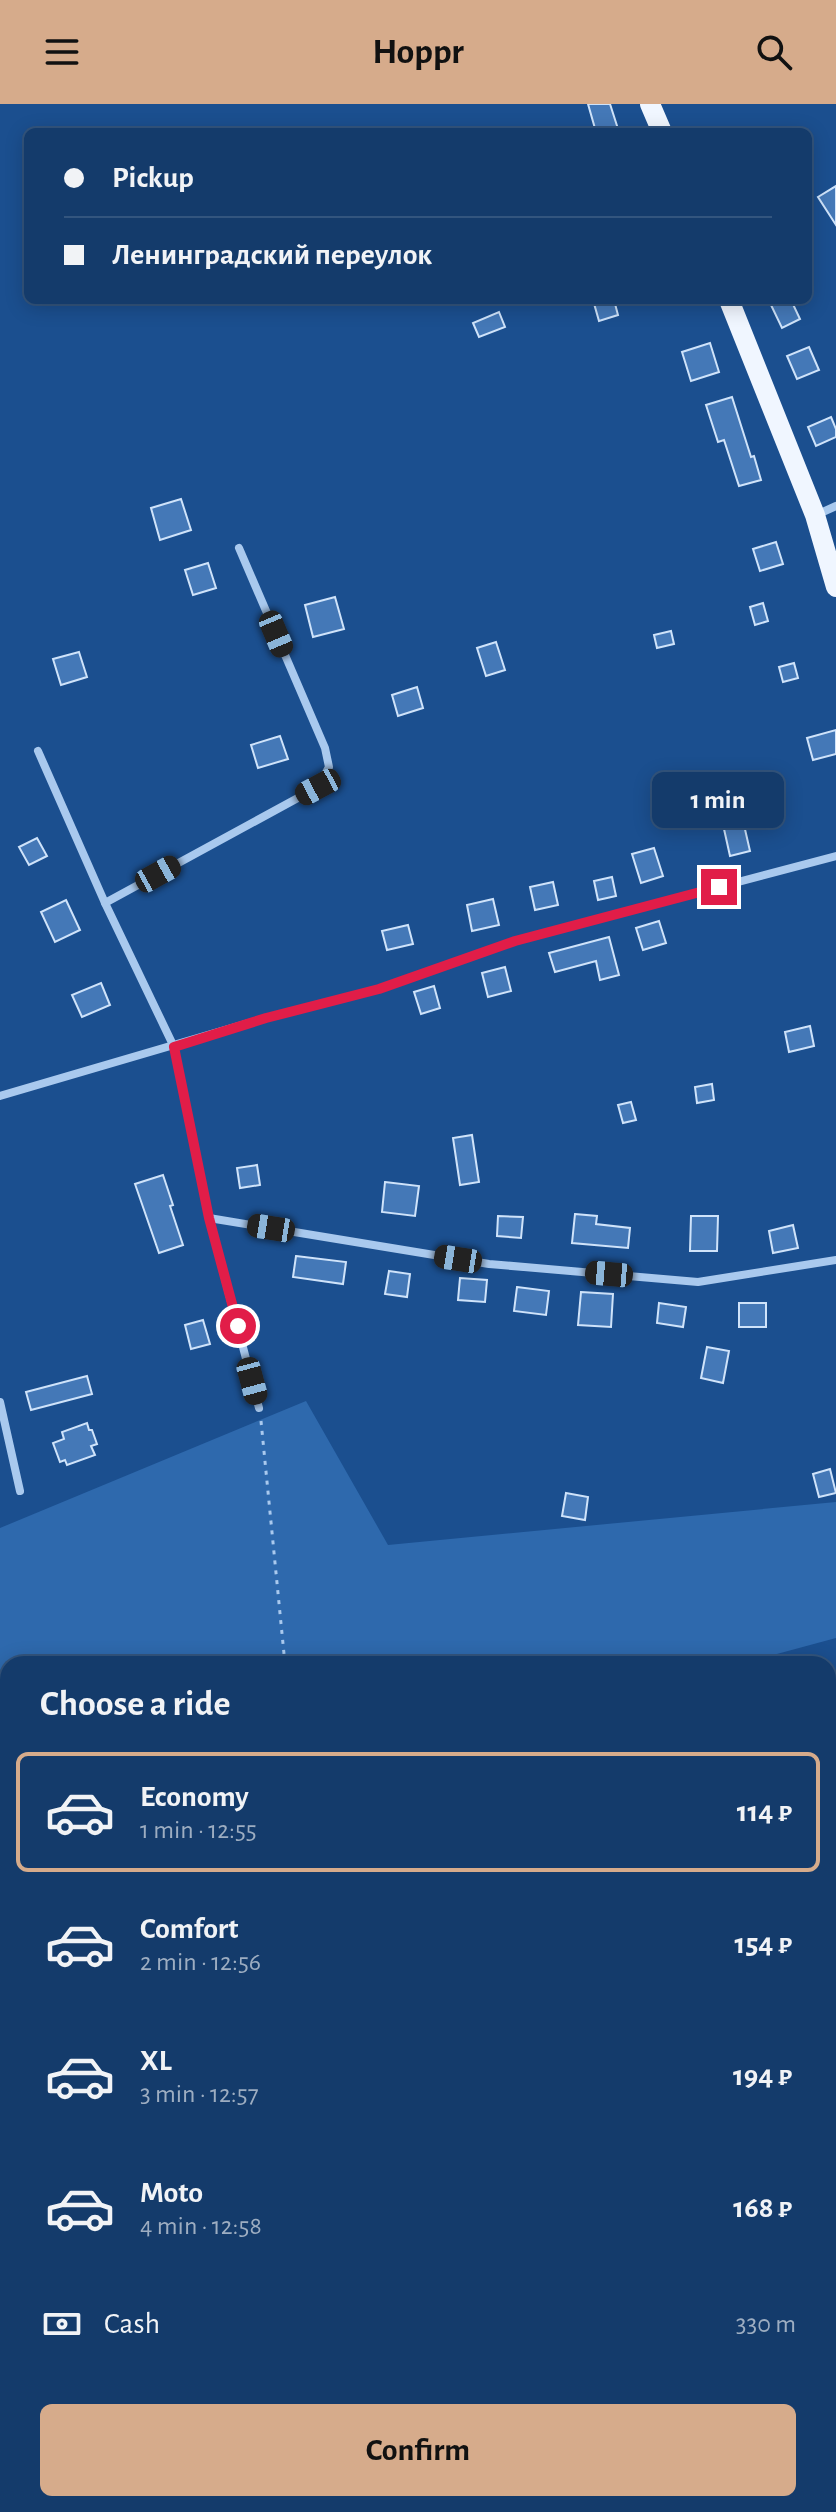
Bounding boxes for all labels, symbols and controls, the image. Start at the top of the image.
icon: menu [40,30,84,74]
icon: search [752,30,796,74]
text: Hoppr [372,34,464,70]
text: Pickup [112,163,194,193]
text: Ленинградский переулок [112,240,432,270]
car [256,607,296,661]
car [291,765,345,809]
callout: 1 min [653,771,785,827]
text: 1 min [691,787,745,813]
car [131,852,185,896]
route end [701,869,737,905]
car [245,1212,297,1244]
car [432,1243,484,1275]
car [584,1260,634,1288]
route start [220,1308,256,1344]
car [234,1355,270,1407]
text: Choose a ride [40,1686,230,1722]
icon: car [44,1776,116,1848]
text: Economy [140,1782,249,1812]
text: 114 ₽ [737,1797,792,1827]
text: 1 min · 12:55 [140,1817,257,1843]
icon: car [44,1908,116,1980]
text: Comfort [140,1914,239,1944]
text: 154 ₽ [735,1929,792,1959]
text: 2 min · 12:56 [140,1949,261,1975]
icon: car [44,2040,116,2112]
text: XL [140,2046,172,2076]
text: 194 ₽ [733,2061,792,2091]
text: 3 min · 12:57 [140,2081,258,2107]
icon: car [44,2172,116,2244]
text: Moto [140,2178,203,2208]
text: 168 ₽ [733,2193,792,2223]
text: 4 min · 12:58 [140,2213,262,2239]
icon: cash [40,2302,84,2346]
text: Cash [104,2309,160,2339]
text: 330 m [736,2311,796,2337]
button: Confirm [40,2404,796,2496]

